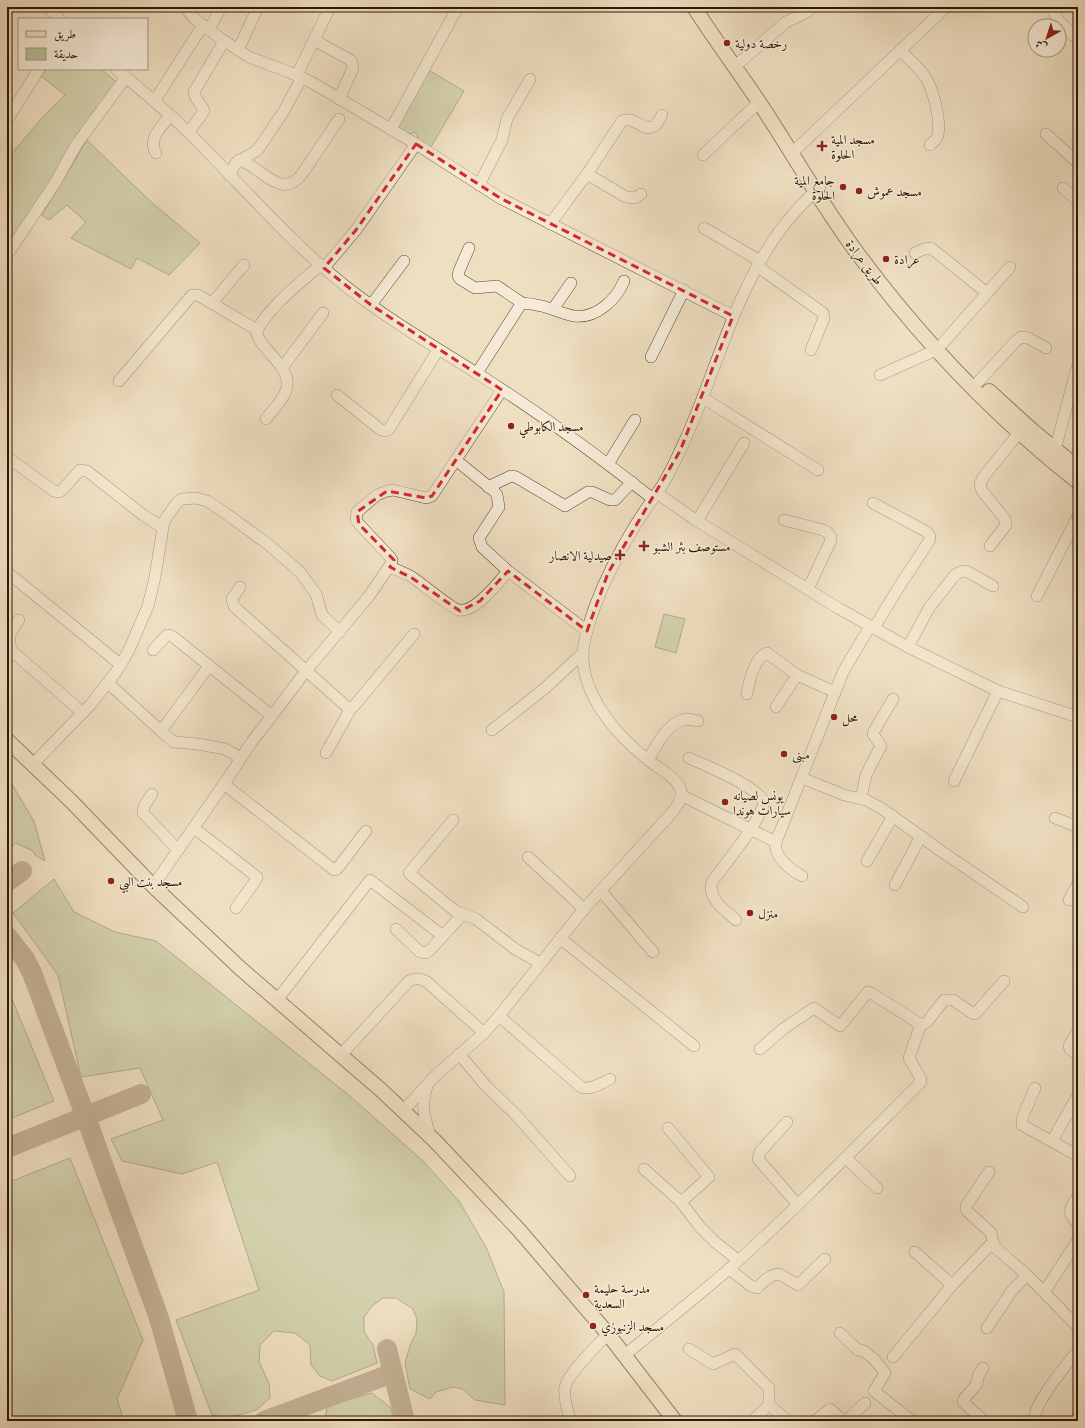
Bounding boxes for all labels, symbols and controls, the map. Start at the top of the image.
legend [18,18,148,70]
north arrow [1027,18,1067,58]
text: طريق [54,27,76,42]
place label: رخصة دولية [735,36,787,52]
text: ش [1033,37,1049,54]
marker: رخصة دولية [722,38,732,48]
text: حديقة [54,47,78,62]
place label: مسجد المية الحلوة [831,132,875,162]
marker: مسجد المية الحلوة [816,140,828,152]
place label: جامع المية الحلوة [794,173,835,203]
marker: جامع المية الحلوة [838,182,848,192]
place label: مسجد عموش [867,184,922,200]
marker: مسجد عموش [854,186,864,196]
street label: طريق عرادة [841,237,886,289]
place label: عرادة [894,252,920,269]
marker: عرادة [881,254,891,264]
place label: مسجد الكابوطي [519,419,584,439]
marker: مسجد الكابوطي [506,421,516,431]
place label: مستوصف بئر الشبو [651,539,731,555]
marker: مستوصف بئر الشبو [638,540,650,552]
place label: صيدلية الانصار [547,548,612,564]
marker: صيدلية الانصار [615,550,625,560]
place label: محل [842,710,858,727]
marker: محل [829,712,839,722]
place label: مبنى [792,747,810,764]
marker: مبنى [779,749,789,759]
place label: يونس لصيانه سيارات هوندا [733,788,791,819]
marker: يونس لصيانه سيارات هوندا [720,797,730,807]
place label: مسجد بنت البي [119,874,182,893]
marker: مسجد بنت البي [106,876,116,886]
place label: منزل [758,906,778,921]
marker: منزل [745,908,755,918]
place label: مدرسة حليمة السعدية [594,1281,650,1312]
marker: مدرسة حليمة السعدية [581,1290,591,1300]
place label: مسجد الزنبوزي [601,1319,664,1337]
marker: مسجد الزنبوزي [588,1321,598,1331]

